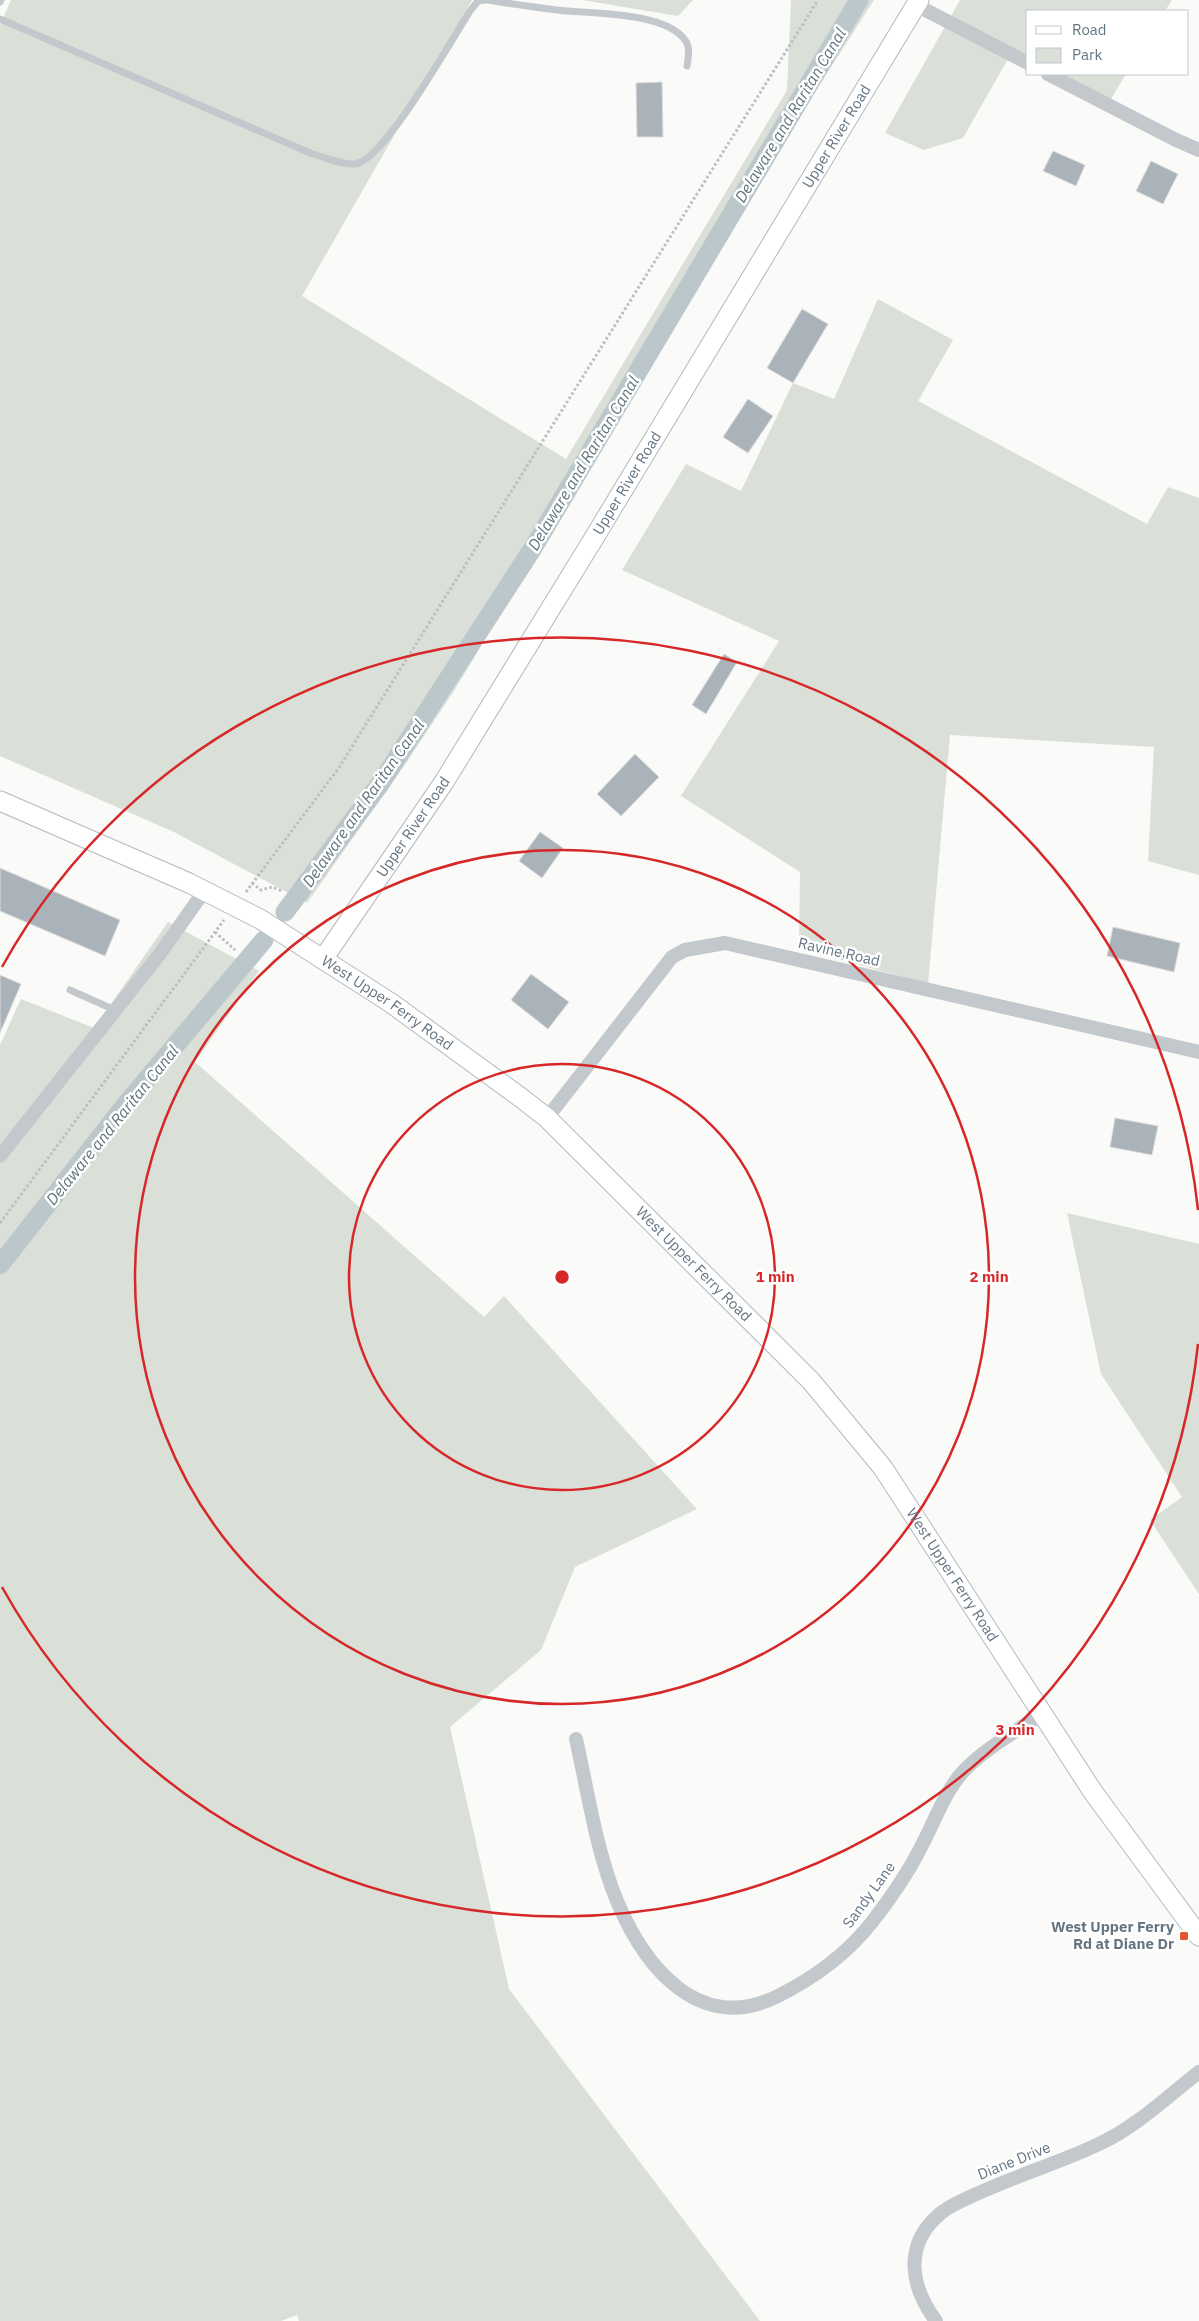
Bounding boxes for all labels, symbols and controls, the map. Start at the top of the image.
legend [1026,10,1189,75]
text: Road [1072,20,1107,39]
water label: Delaware and Raritan Canal [730,24,850,206]
text: Park [1072,45,1102,64]
street label: Upper River Road [798,81,875,191]
water label: Delaware and Raritan Canal [523,372,643,554]
street label: Upper River Road [588,428,665,538]
water label: Delaware and Raritan Canal [298,715,429,891]
street label: Upper River Road [372,773,454,880]
street label: Ravine Road [796,933,882,970]
street label: West Upper Ferry Road [318,951,457,1054]
water label: Delaware and Raritan Canal [41,1041,183,1209]
street label: West Upper Ferry Road [632,1202,756,1325]
text: 1 min [755,1267,795,1286]
text: 2 min [969,1267,1009,1286]
centre of rings [553,1268,571,1286]
street label: West Upper Ferry Road [902,1504,1003,1645]
text: 3 min [995,1720,1035,1739]
street label: Sandy Lane [838,1858,899,1932]
place label: West Upper Ferry Rd at Diane Dr [1051,1917,1174,1953]
marker: West Upper Ferry Rd at Diane Dr [1178,1930,1190,1942]
street label: Diane Drive [975,2137,1053,2184]

